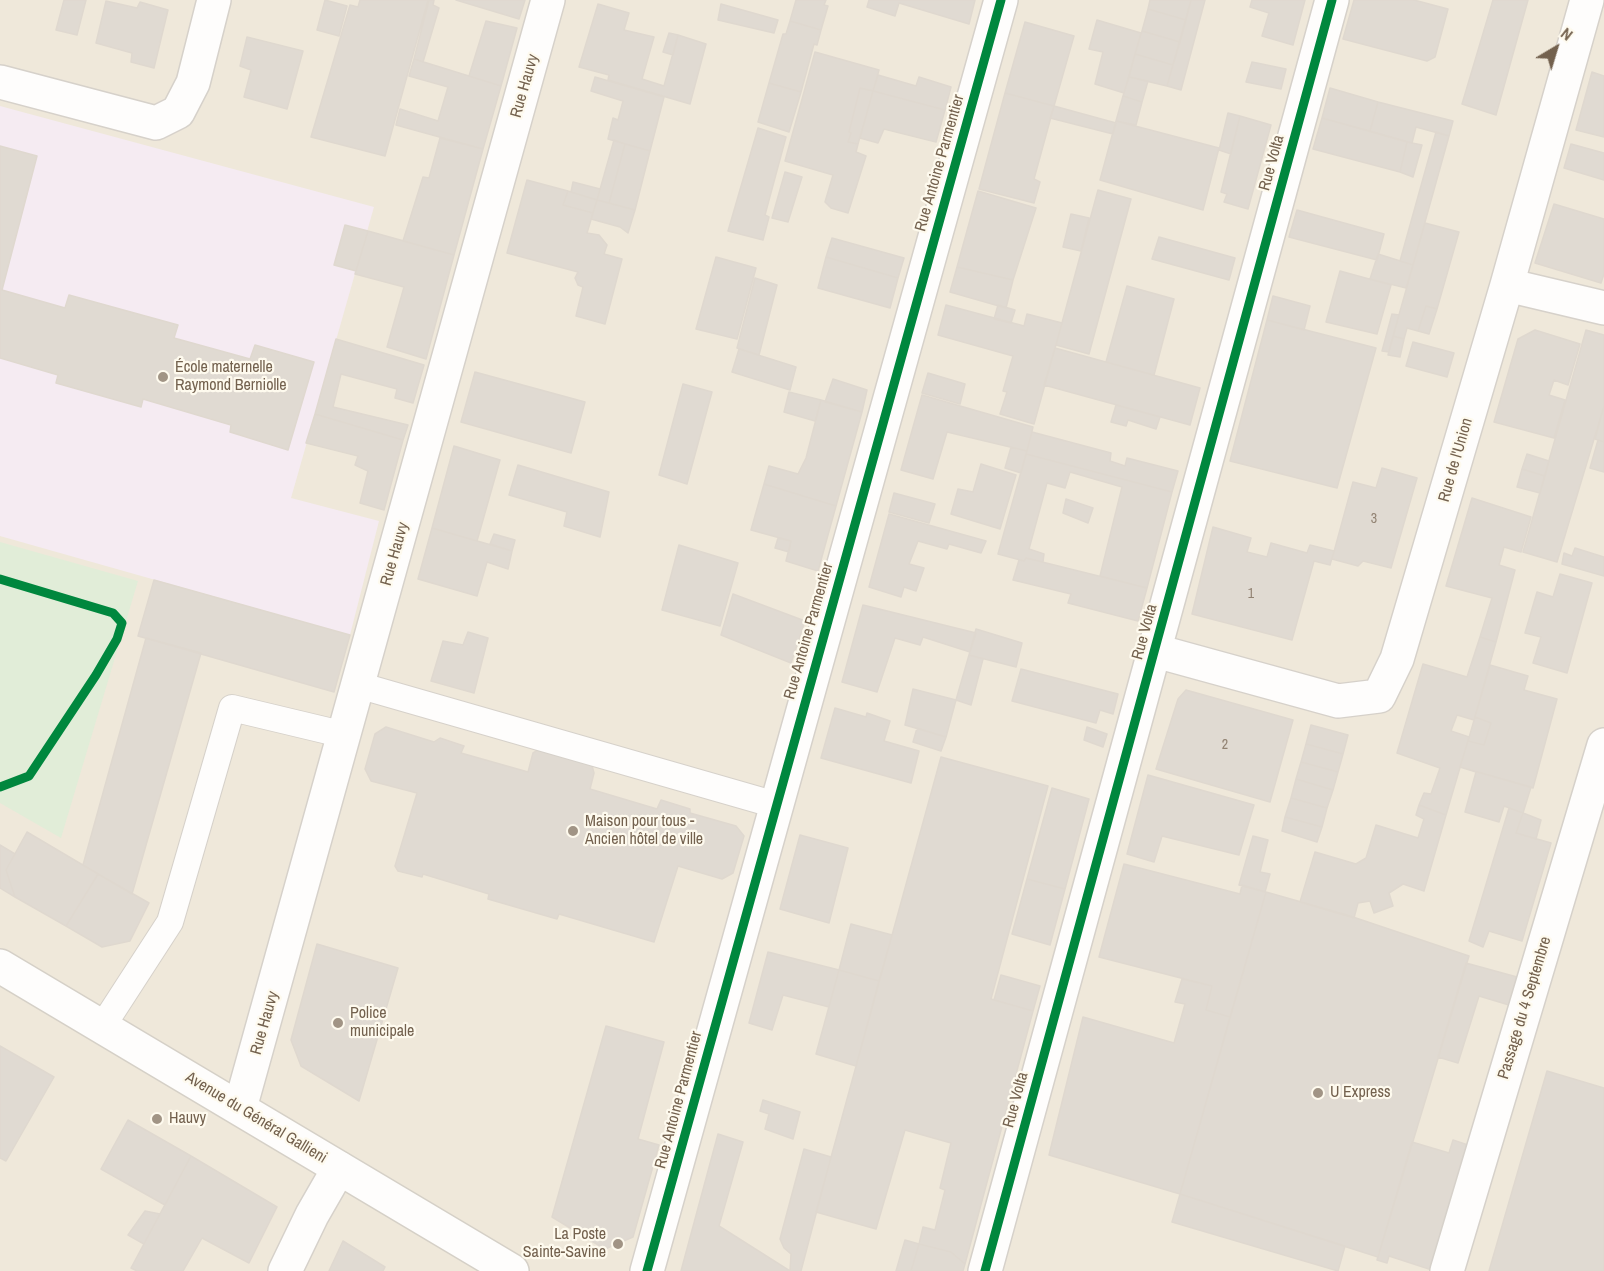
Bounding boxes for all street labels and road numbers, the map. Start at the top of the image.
street label: Rue Hauvy [507,52,543,120]
street label: Rue Antoine Parmentier [911,92,969,234]
street label: Rue Volta [1255,133,1289,193]
street label: Rue de l'Union [1435,416,1477,504]
street label: Rue Hauvy [377,520,413,588]
street label: Rue Antoine Parmentier [780,560,838,702]
street label: Rue Volta [1128,602,1162,662]
street label: Passage du 4 Septembre [1494,934,1556,1082]
street label: Rue Hauvy [247,989,283,1057]
street label: Rue Antoine Parmentier [651,1029,707,1171]
street label: Avenue du Général Gallieni [182,1068,330,1168]
street label: Rue Volta [999,1070,1033,1130]

